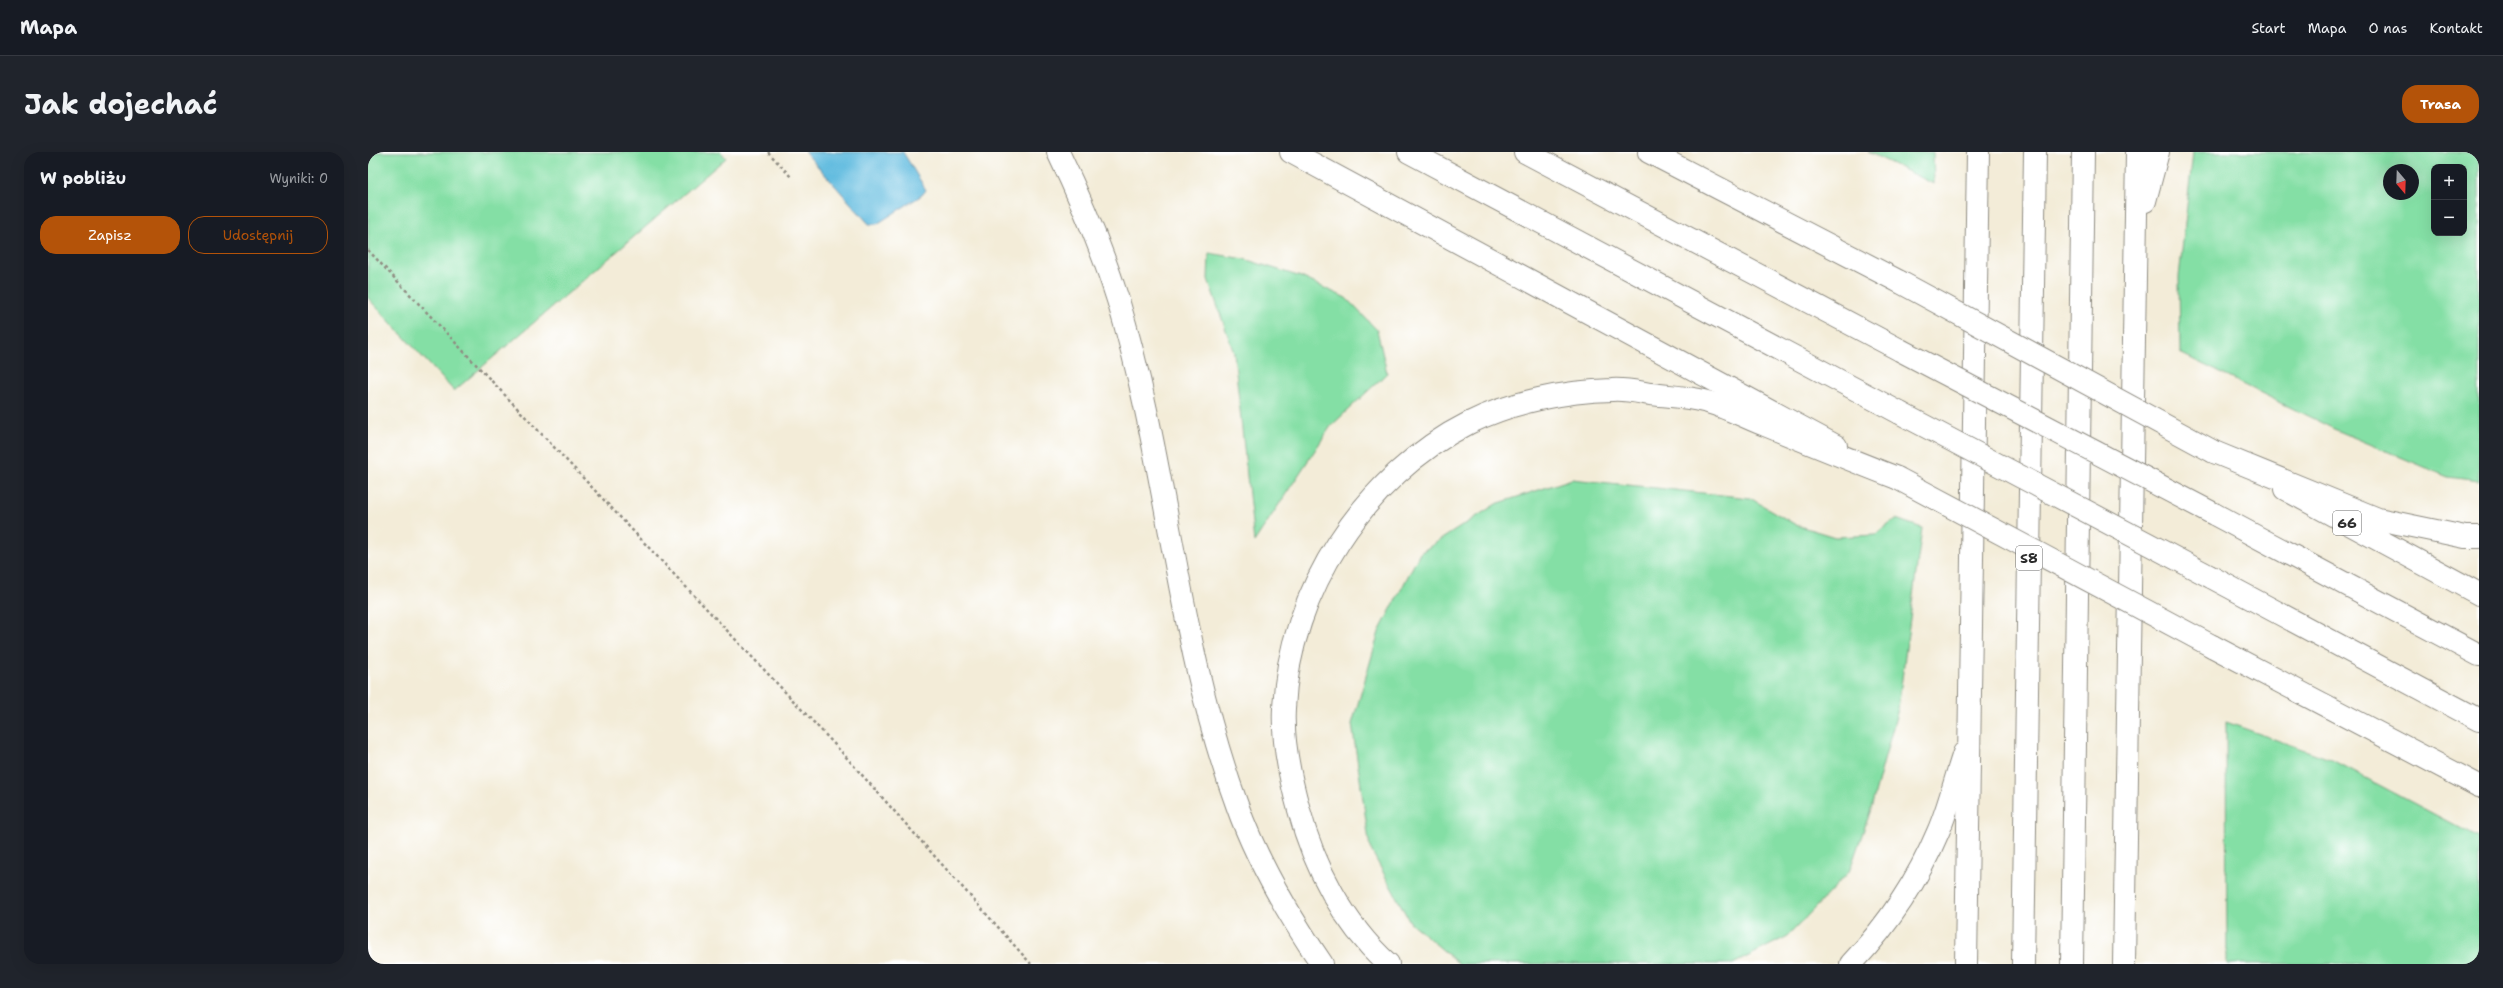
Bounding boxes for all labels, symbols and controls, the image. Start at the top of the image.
text: Mapa [20,15,77,40]
text: Start [2251,19,2286,37]
text: Mapa [2308,19,2346,37]
text: O nas [2368,19,2407,37]
text: Kontakt [2429,19,2483,37]
text: Jak dojechać [24,85,218,123]
button: Trasa [2402,85,2479,123]
north arrow [2383,164,2419,200]
map controls [2431,164,2467,236]
button: + [2431,164,2467,200]
text: W pobliżu [40,167,126,189]
text: Wyniki: 0 [269,170,328,187]
button: − [2431,200,2467,236]
button: Zapisz [40,216,180,254]
button: Udostępnij [188,216,328,254]
road number: 66 [2333,511,2361,535]
road number: S8 [2016,546,2042,570]

